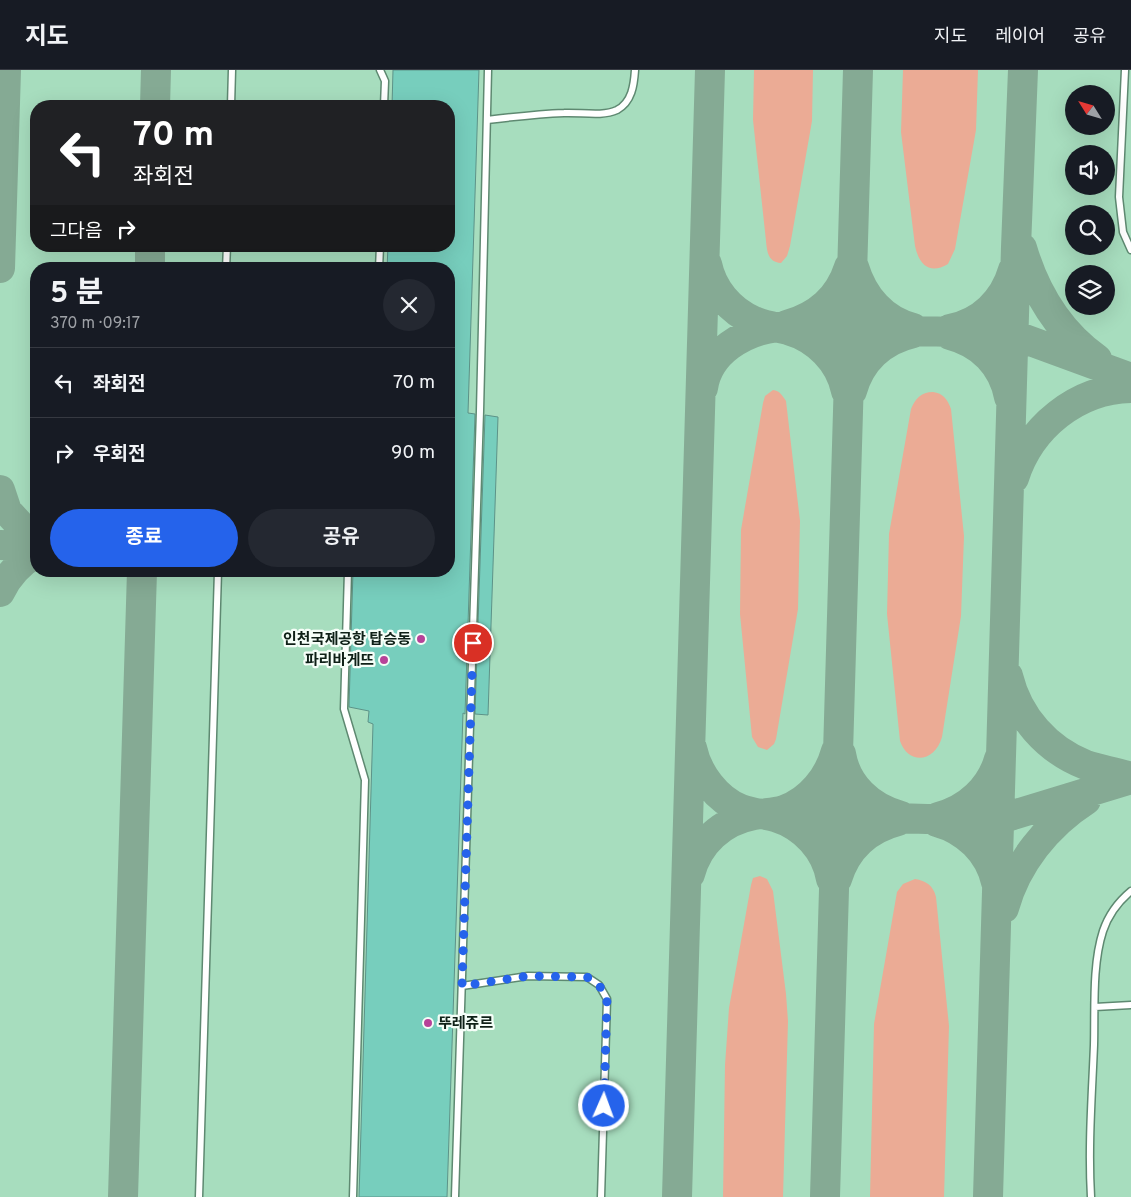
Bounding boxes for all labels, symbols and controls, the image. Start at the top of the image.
text: 지도 [25,23,69,53]
text: 지도 [934,26,967,49]
text: 레이어 [995,26,1045,49]
text: 공유 [1073,26,1106,49]
north arrow [1065,85,1115,135]
map controls [1065,85,1115,315]
text: 70 m [133,114,214,158]
icon: left [50,120,115,185]
button: sound [1065,145,1115,195]
text: 좌회전 [133,164,194,191]
button: search [1065,205,1115,255]
icon: right [112,215,140,243]
text: 그다음 [50,220,102,244]
button: layers [1065,265,1115,315]
text: 5 분 [50,276,103,313]
button: close [383,279,435,331]
text: 370 m · 09:17 [50,314,140,334]
icon: left [50,369,78,397]
text: 70 m [393,371,435,395]
text: 좌회전 [93,373,145,397]
icon: right [50,439,78,467]
text: 90 m [391,441,435,465]
text: 우회전 [93,443,145,467]
button: 종료 [50,509,238,567]
button: 공유 [248,509,435,567]
pin [452,622,494,664]
icon: arrive [459,629,487,657]
place label: 인천국제공항 탑승동 [283,630,411,650]
marker: 인천국제공항 탑승동 [415,633,427,645]
place label: 파리바게뜨 [305,652,374,671]
marker: 파리바게뜨 [378,654,390,666]
place label: 뚜레쥬르 [438,1015,493,1034]
marker: 뚜레쥬르 [422,1017,434,1029]
position arrow [577,1079,629,1131]

